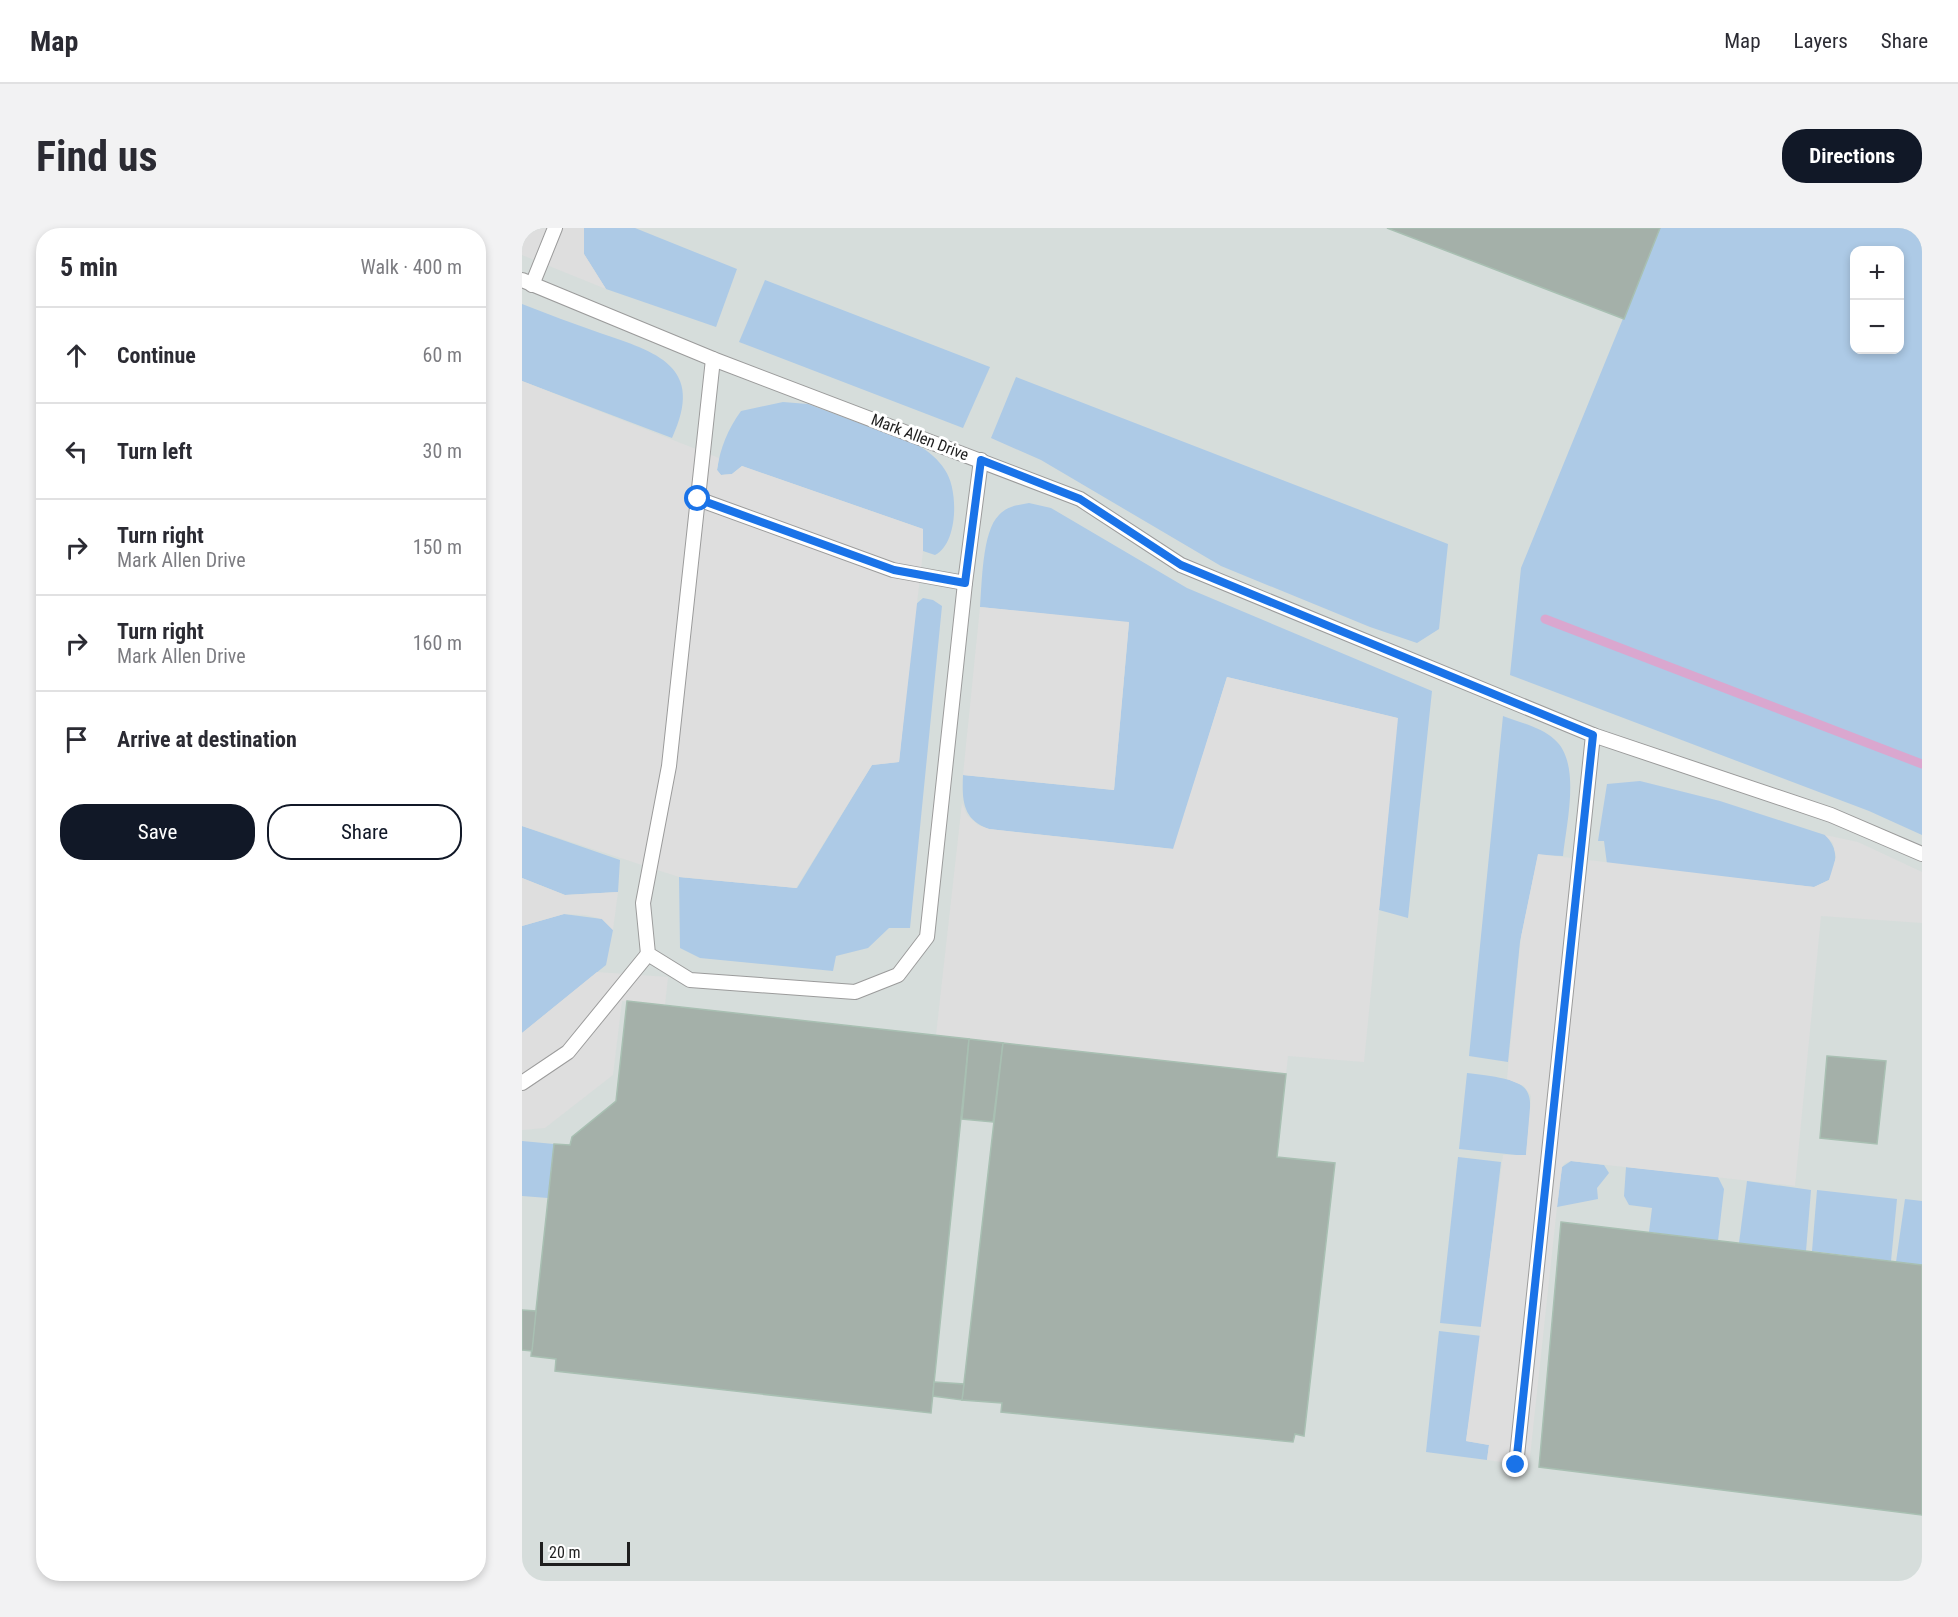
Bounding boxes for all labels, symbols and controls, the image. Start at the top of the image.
text: Map [30,25,78,58]
text: Map [1724,29,1761,53]
text: Layers [1794,29,1848,53]
text: Share [1881,29,1928,53]
button: Directions [1782,129,1922,183]
text: Find us [36,132,157,181]
map controls [1850,246,1904,354]
button: + [1850,246,1904,300]
text: 5 min [60,252,118,282]
text: Walk · 400 m [361,255,462,279]
button: − [1850,300,1904,354]
icon: ahead [60,339,93,372]
text: Continue [117,343,196,368]
text: 60 m [423,343,462,367]
street label: Mark Allen Drive [869,410,971,464]
icon: left [60,435,93,468]
text: Turn left [117,439,192,464]
text: 30 m [423,439,462,463]
route start [684,485,710,511]
text: Turn right [117,523,204,548]
icon: right [60,531,93,564]
text: 150 m [413,535,462,559]
text: Mark Allen Drive [117,548,246,572]
text: Turn right [117,619,204,644]
icon: right [60,627,93,660]
text: 160 m [413,631,462,655]
text: Mark Allen Drive [117,644,246,668]
icon: arrive [60,723,93,756]
text: Arrive at destination [117,727,297,752]
button: Save [60,804,255,860]
button: Share [267,804,462,860]
route end [1502,1451,1528,1477]
scale bar [540,1539,630,1566]
text: 20 m [549,1543,581,1562]

